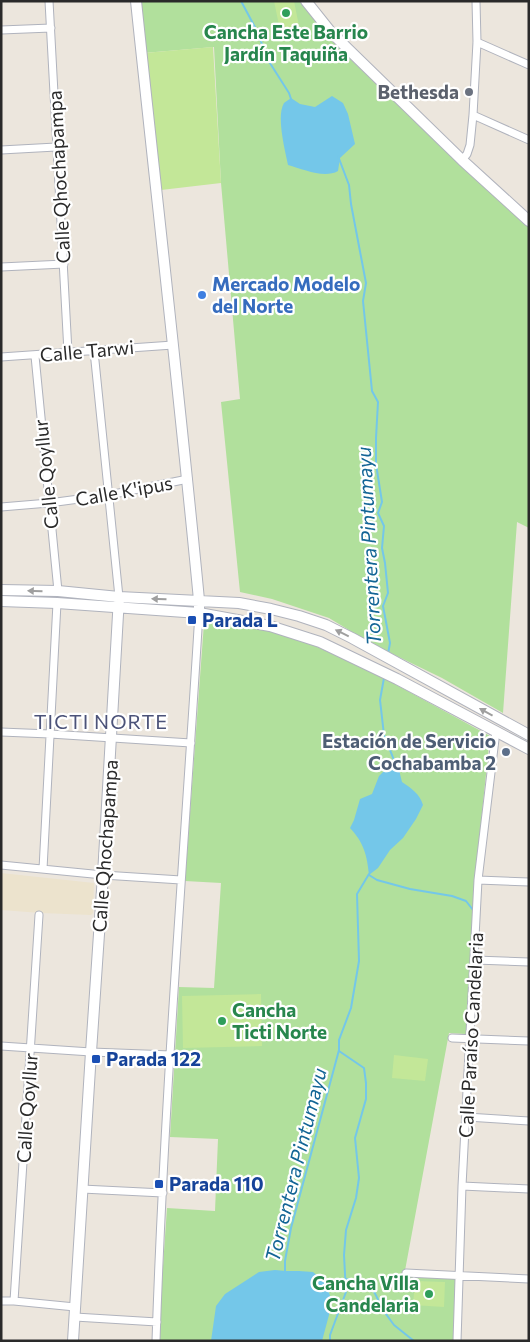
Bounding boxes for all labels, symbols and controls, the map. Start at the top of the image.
marker: Cancha Este Barrio Jardín Taquiña [280,7,292,19]
place label: Cancha Este Barrio Jardín Taquiña [204,20,368,65]
place label: Bethesda [377,80,459,103]
marker: Bethesda [463,86,475,98]
street label: Calle Qhochapampa [42,90,75,264]
place label: Mercado Modelo del Norte [212,272,360,317]
marker: Mercado Modelo del Norte [196,289,208,301]
street label: Calle Tarwi [39,335,135,366]
street label: Calle Qoyllur [28,418,63,530]
water label: Torrentera Pintumayu [351,446,385,646]
street label: Calle K'ipus [74,471,174,510]
one-way arrow [27,587,43,595]
one-way arrow [151,594,167,602]
place label: Parada L [202,608,278,631]
marker: Parada L [186,614,198,626]
one-way arrow [335,629,350,637]
one-way arrow [479,708,493,716]
district label: TICTI NORTE [34,709,168,733]
place label: Estación de Servicio Cochabamba 2 [322,729,496,774]
marker: Estación de Servicio Cochabamba 2 [500,746,512,758]
street label: Calle Qhochapampa [87,759,122,933]
street label: Calle Paraíso Candelaria [454,932,487,1138]
place label: Cancha Ticti Norte [232,998,327,1043]
marker: Cancha Ticti Norte [216,1015,228,1027]
place label: Parada 122 [106,1047,201,1070]
street label: Calle Qoyllur [11,1052,42,1164]
marker: Parada 122 [90,1053,102,1065]
water label: Torrentera Pintumayu [259,1065,331,1264]
place label: Parada 110 [169,1172,264,1195]
marker: Parada 110 [153,1178,165,1190]
place label: Cancha Villa Candelaria [312,1271,419,1316]
marker: Cancha Villa Candelaria [423,1288,435,1300]

